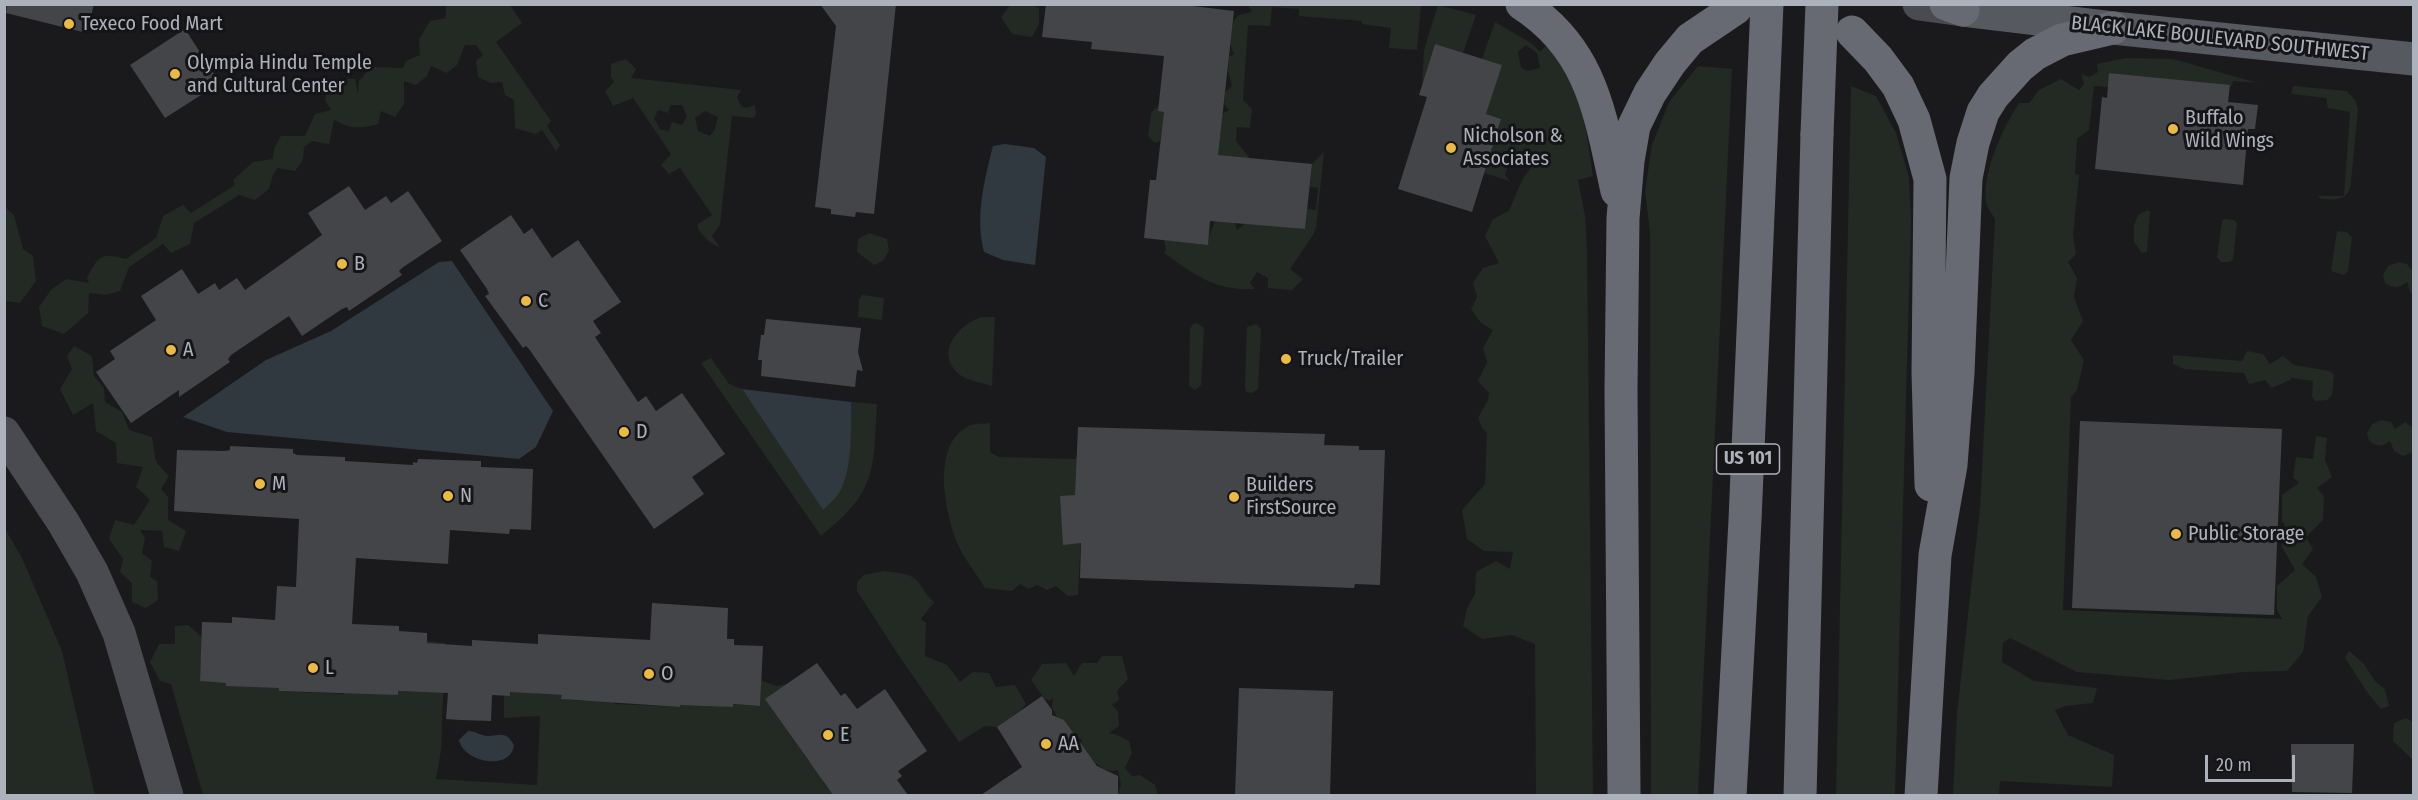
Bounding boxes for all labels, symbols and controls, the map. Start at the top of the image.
street label: BLACK LAKE BOULEVARD SOUTHWEST [2070,11,2370,67]
place label: Texeco Food Mart [81,12,223,36]
marker: Texeco Food Mart [62,17,76,31]
place label: Olympia Hindu Temple and Cultural Center [187,51,372,98]
marker: Olympia Hindu Temple and Cultural Center [168,67,182,81]
place label: Buffalo Wild Wings [2185,106,2274,153]
marker: Buffalo Wild Wings [2166,122,2180,136]
place label: Nicholson & Associates [1463,124,1563,171]
marker: Nicholson & Associates [1444,141,1458,155]
place label: B [354,252,365,276]
marker: B [335,257,349,271]
place label: C [538,289,548,313]
marker: C [519,294,533,308]
place label: A [183,338,194,362]
marker: A [164,343,178,357]
place label: Truck/Trailer [1298,347,1403,371]
marker: Truck/Trailer [1279,352,1293,366]
place label: D [636,420,648,444]
marker: D [617,425,631,439]
road number: US 101 [1716,444,1780,474]
place label: M [272,472,286,496]
place label: Builders FirstSource [1246,473,1336,520]
marker: M [253,477,267,491]
place label: N [460,484,472,508]
marker: N [441,489,455,503]
marker: Builders FirstSource [1227,490,1241,504]
place label: Public Storage [2188,522,2304,546]
marker: Public Storage [2169,527,2183,541]
place label: L [325,656,334,680]
marker: L [306,661,320,675]
place label: O [661,662,674,686]
marker: O [642,667,656,681]
place label: E [840,723,849,747]
marker: E [821,728,835,742]
place label: AA [1058,732,1079,756]
marker: AA [1039,737,1053,751]
scale bar [2208,743,2298,781]
text: 20 m [2216,754,2251,776]

